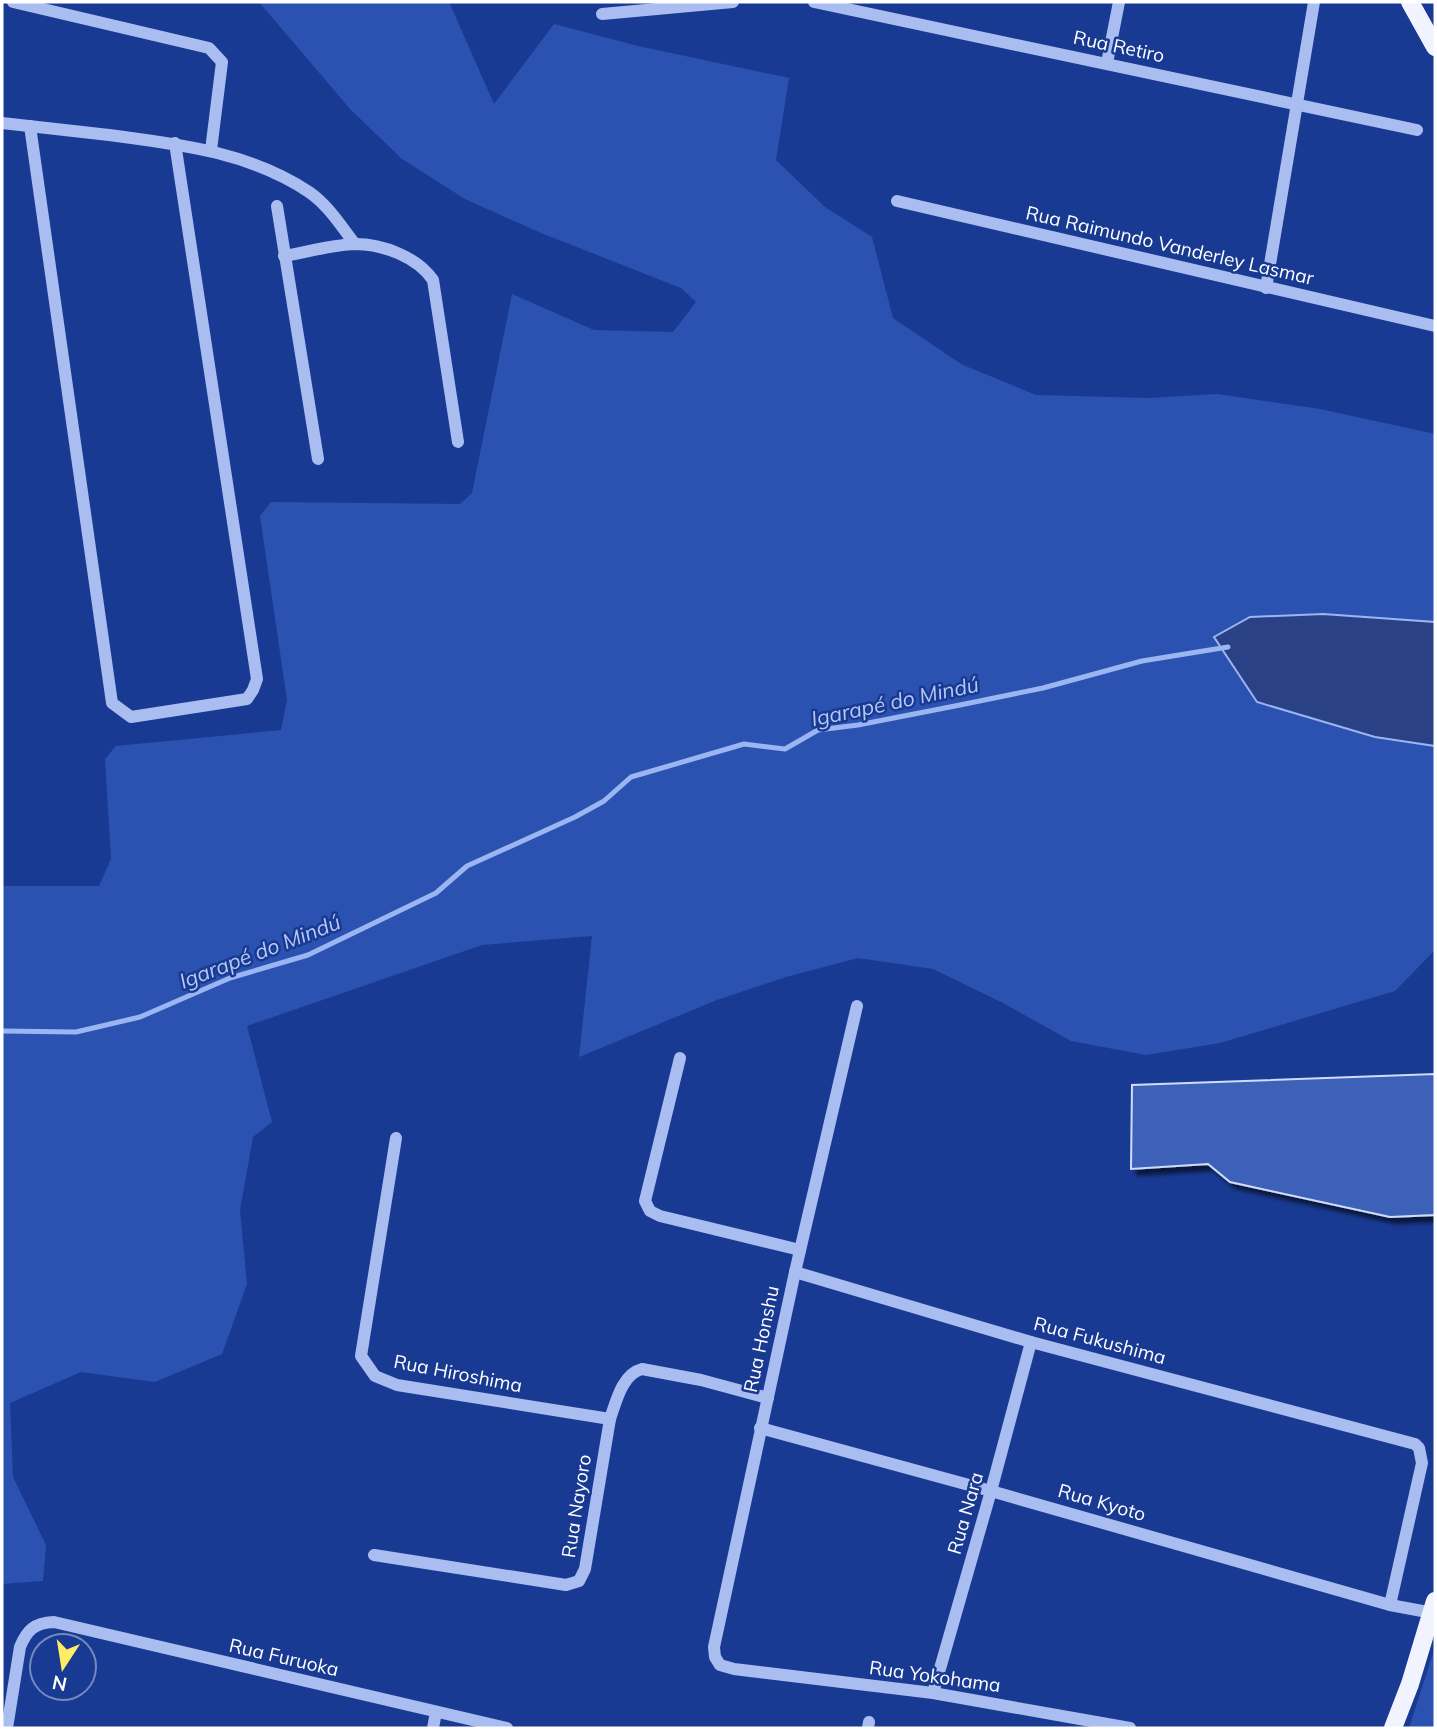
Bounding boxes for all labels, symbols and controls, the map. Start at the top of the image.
street label: Rua Retiro [1071,25,1167,67]
street label: Rua Raimundo Vanderley Lasmar [1024,200,1316,290]
water label: Igarapé do Mindú [809,671,981,731]
water label: Igarapé do Mindú [175,908,344,994]
street label: Rua Honshu [738,1283,784,1395]
street label: Rua Fukushima [1031,1311,1169,1369]
street label: Rua Hiroshima [392,1349,524,1397]
street label: Rua Nayoro [556,1453,596,1559]
street label: Rua Nara [942,1469,988,1557]
street label: Rua Kyoto [1055,1478,1149,1526]
north arrow [28,1632,98,1702]
street label: Rua Furuoka [227,1633,341,1681]
street label: Rua Yokohama [868,1655,1002,1697]
text: N [50,1670,69,1697]

